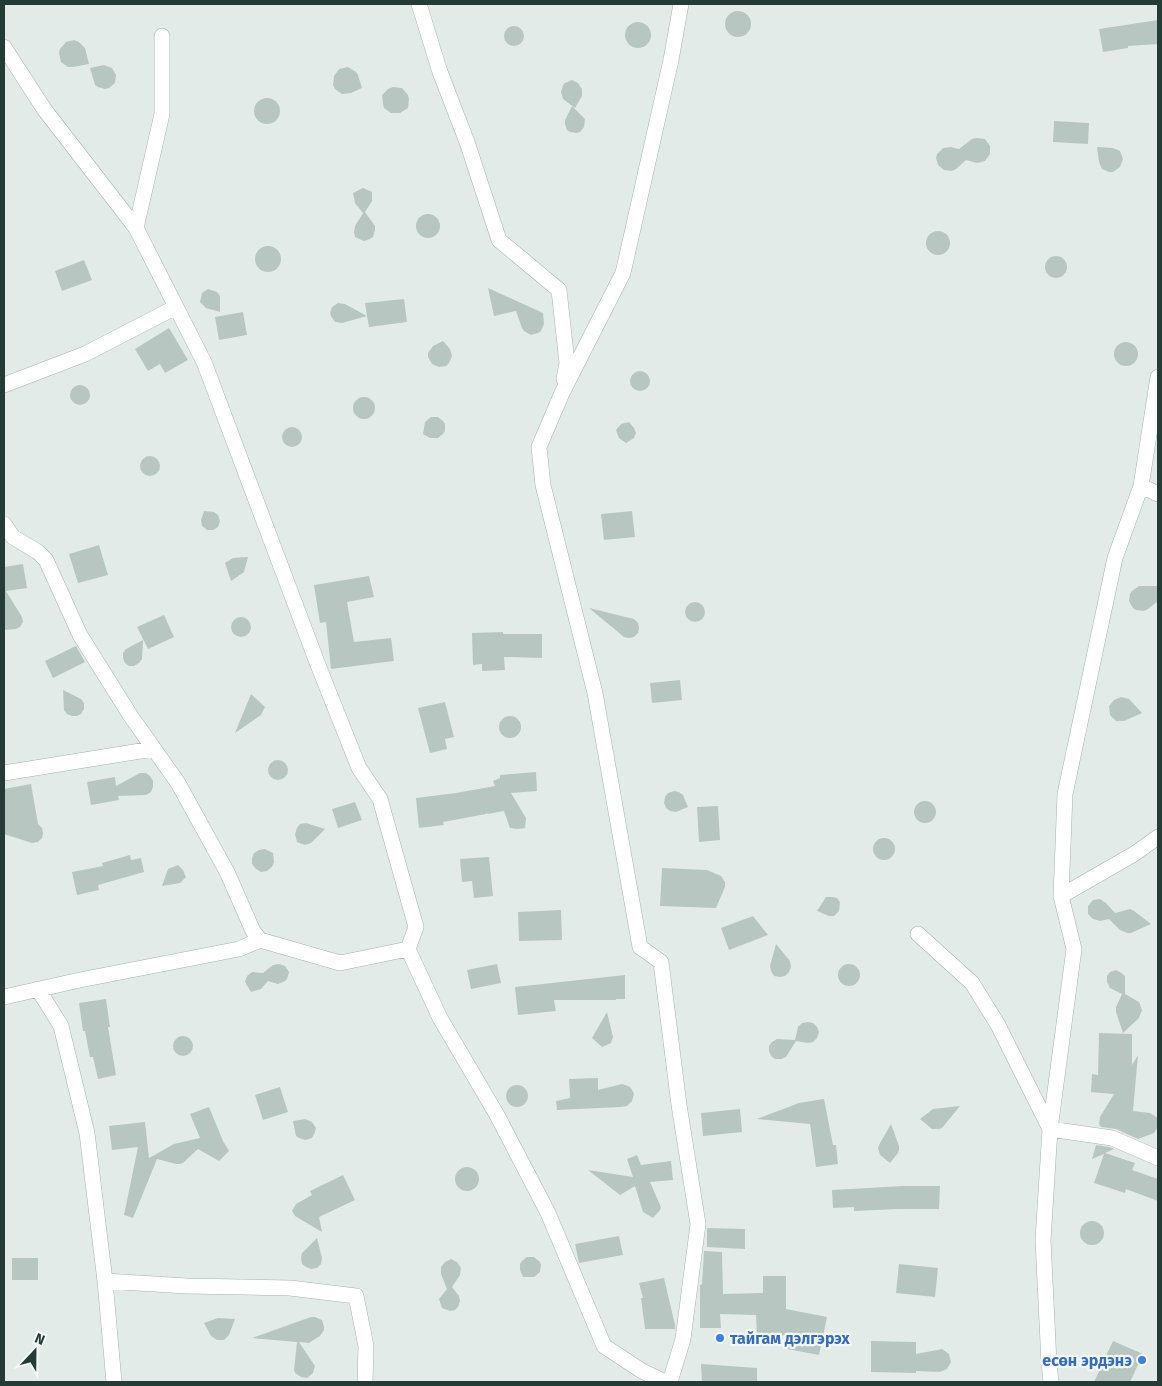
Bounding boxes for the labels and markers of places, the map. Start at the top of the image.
place label: тайгам дэлгэрэх [730,1329,851,1348]
marker: тайгам дэлгэрэх [714,1332,726,1344]
place label: есөн эрдэнэ [1042,1351,1132,1370]
marker: есөн эрдэнэ [1136,1354,1148,1366]

